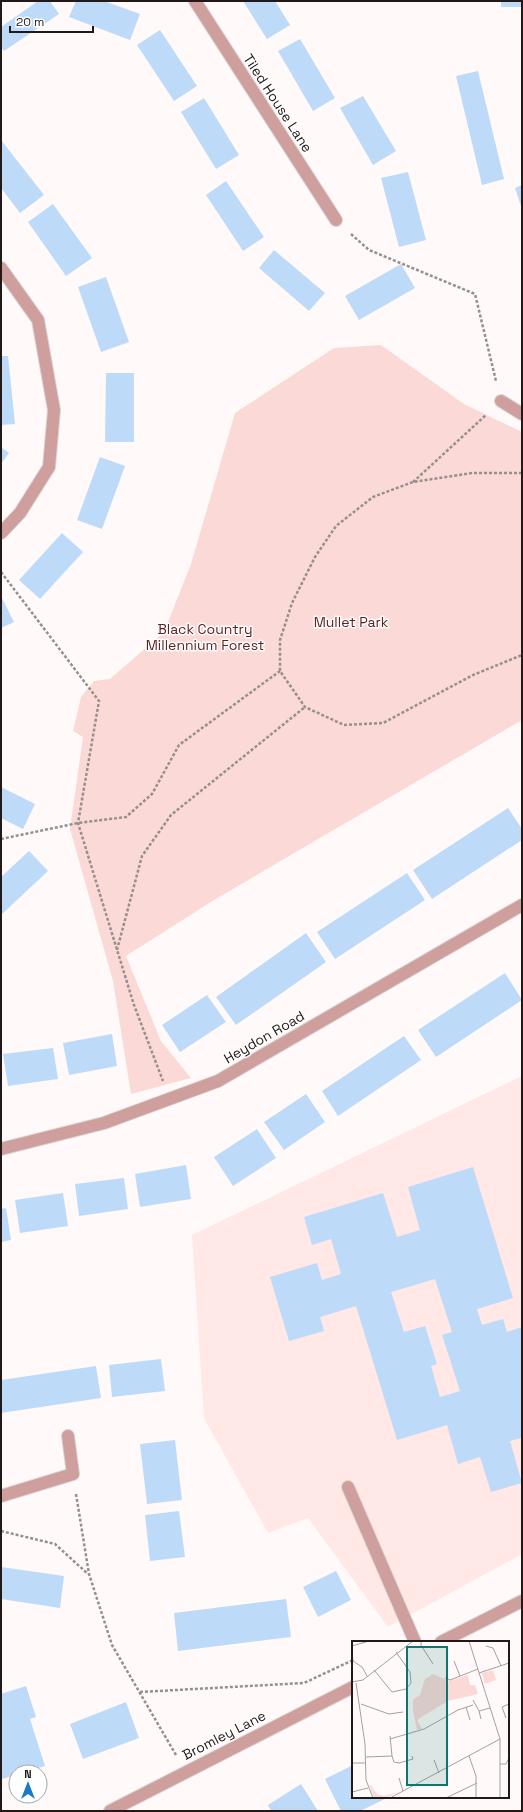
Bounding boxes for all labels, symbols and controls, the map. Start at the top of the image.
scale bar [10,8,93,34]
text: 20 m [16,14,44,30]
street label: Tiled House Lane [239,50,317,156]
park label: Mullet Park [314,613,389,631]
park label: Black Country Millennium Forest [146,620,264,654]
street label: Heydon Road [220,1007,308,1067]
inset map [352,1641,509,1798]
street label: Bromley Lane [179,1706,269,1764]
north arrow [8,1764,48,1804]
text: N [24,1767,32,1781]

